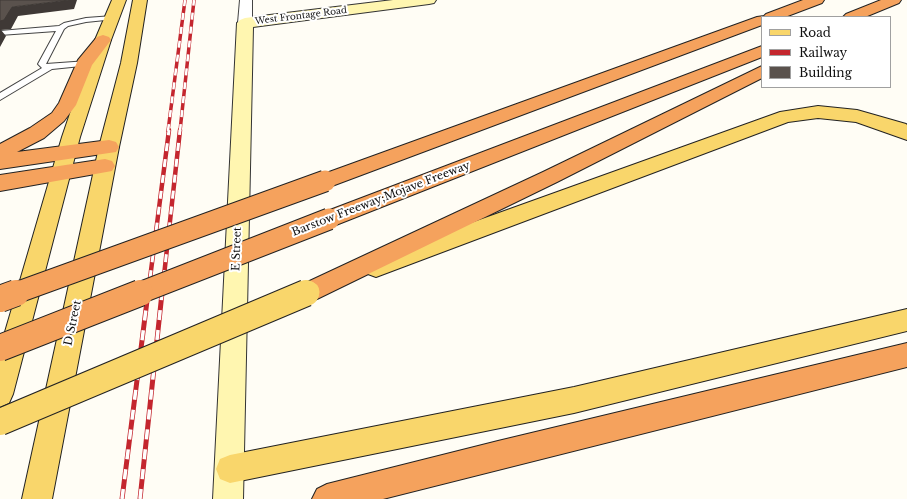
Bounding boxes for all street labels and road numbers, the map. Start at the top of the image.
street label: West Frontage Road [254,5,348,27]
street label: Barstow Freeway;Mojave Freeway [290,159,472,239]
street label: E Street [230,227,244,271]
street label: D Street [62,299,84,347]

